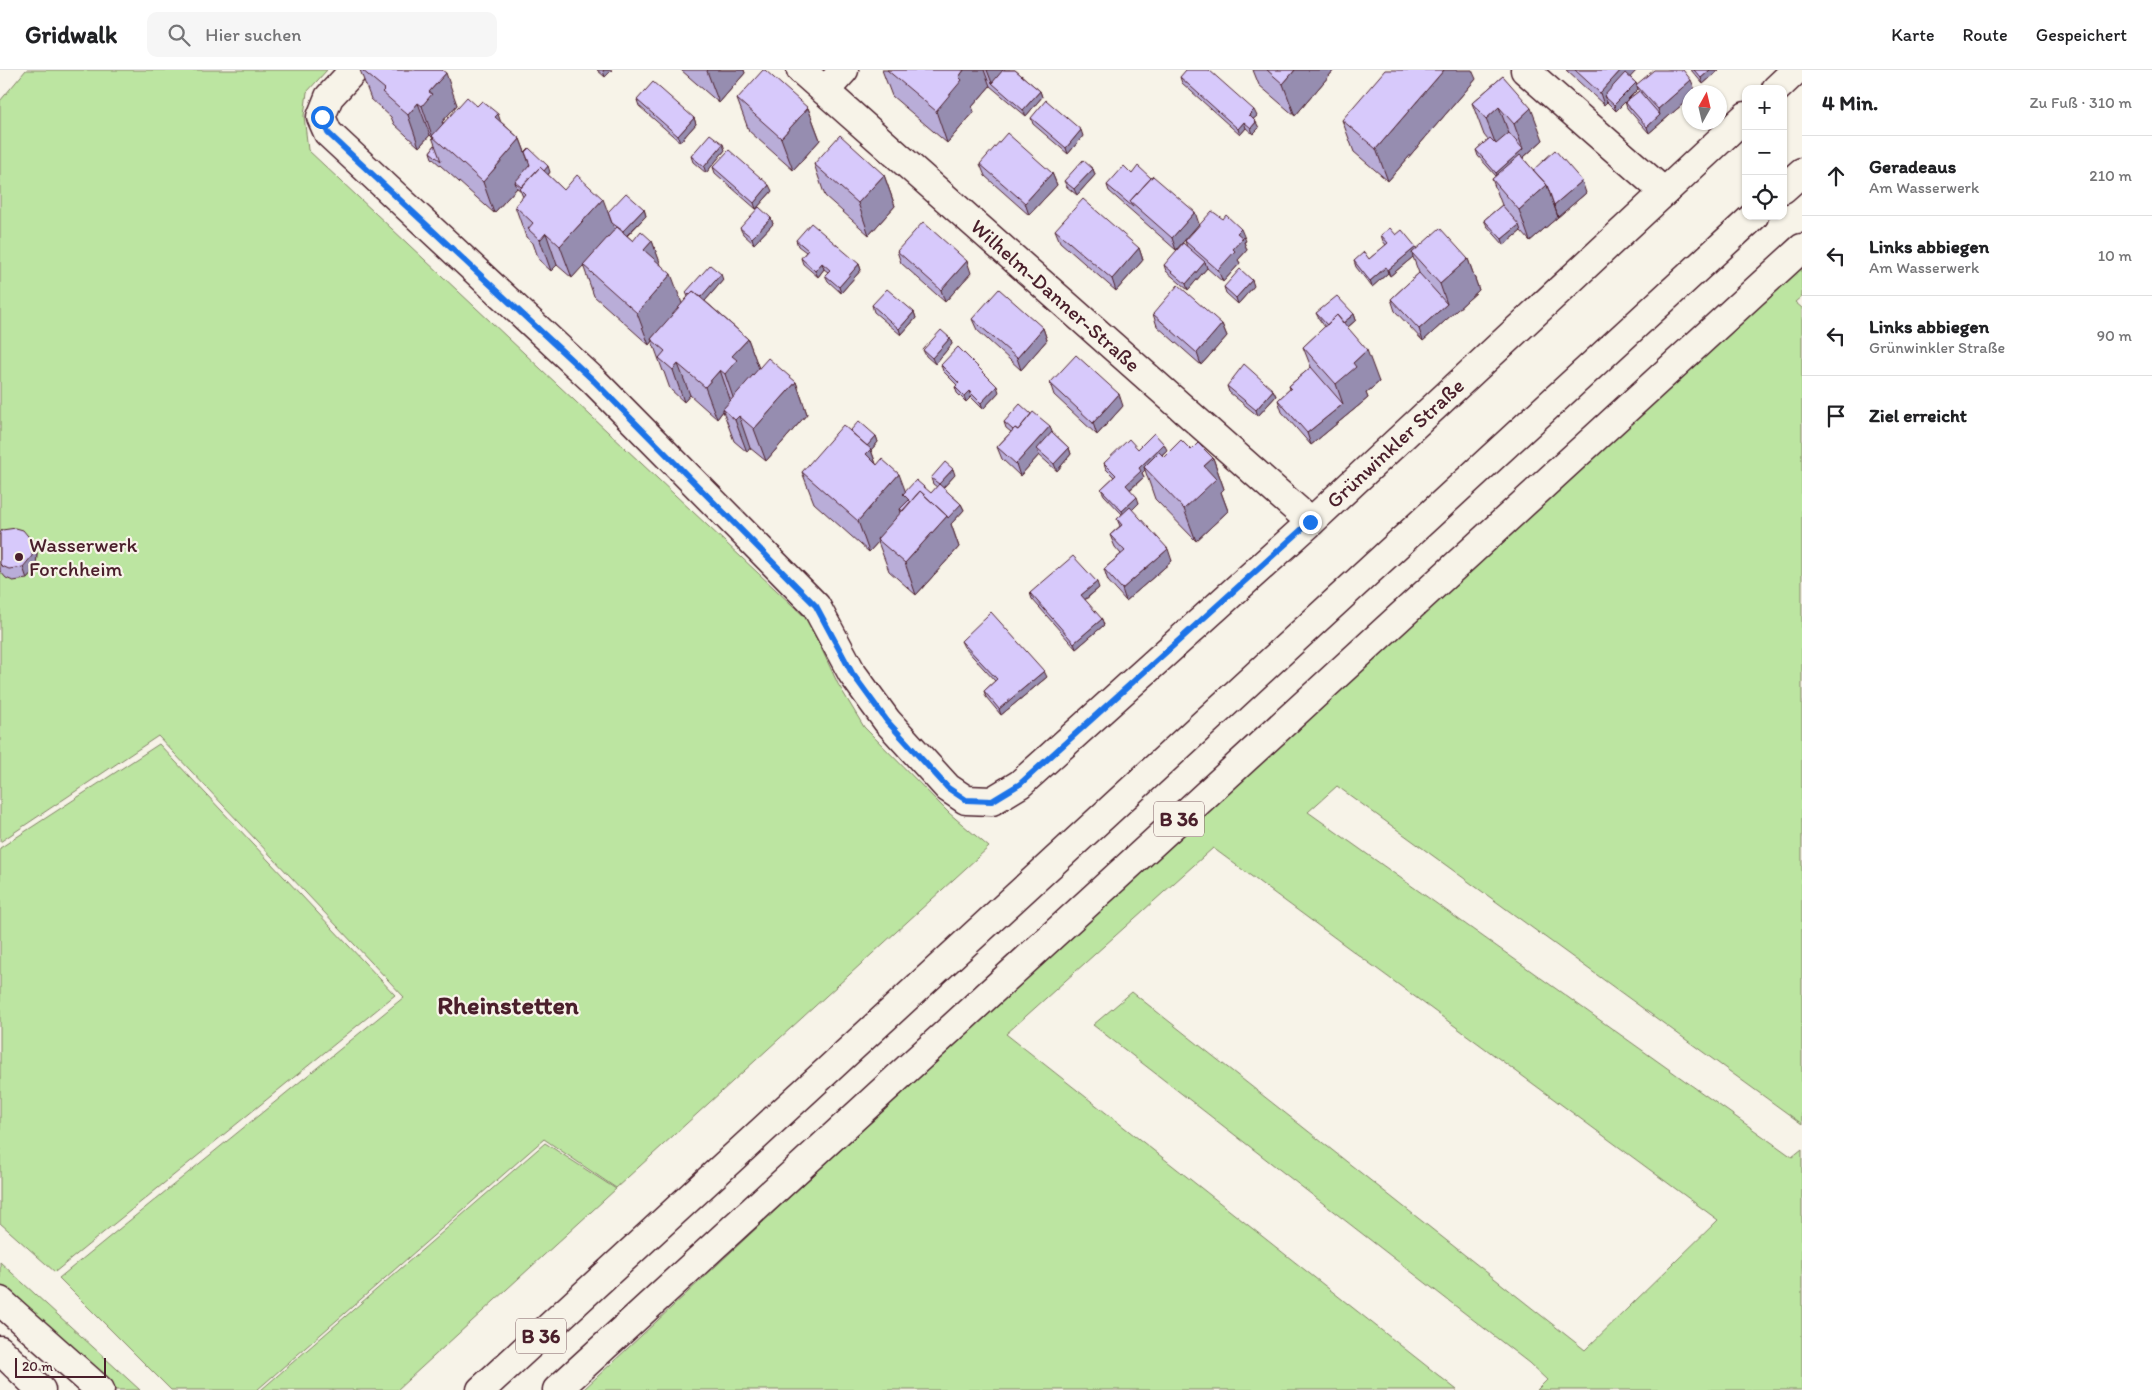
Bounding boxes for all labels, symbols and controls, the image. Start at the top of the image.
search box [147,12,497,57]
text: Gridwalk [25,20,117,49]
icon: search [165,21,193,49]
text: Hier suchen [205,23,301,46]
text: Karte [1891,24,1934,46]
text: Route [1962,24,2008,46]
text: Gespeichert [2036,24,2127,46]
north arrow [1682,85,1727,130]
map controls [1742,85,1787,220]
button: + [1742,85,1787,130]
text: 4 Min. [1822,90,1878,115]
text: Zu Fuß · 310 m [2030,93,2132,112]
route start [311,106,334,129]
button: − [1742,130,1787,175]
text: Geradeaus [1869,155,1956,178]
icon: ahead [1822,162,1850,190]
text: 210 m [2089,166,2132,185]
button: locate [1742,175,1787,220]
text: Am Wasserwerk [1869,178,1979,197]
street label: Wilhelm-Danner-Straße [966,213,1146,377]
text: Links abbiegen [1869,235,1989,258]
icon: left [1822,242,1850,270]
text: 10 m [2098,246,2132,265]
text: Am Wasserwerk [1869,258,1979,277]
text: Links abbiegen [1869,315,1989,338]
icon: left [1822,322,1850,350]
text: 90 m [2097,326,2132,345]
text: Grünwinkler Straße [1869,338,2005,357]
street label: Grünwinkler Straße [1321,373,1469,513]
icon: arrive [1822,402,1850,430]
text: Ziel erreicht [1869,404,1967,427]
route end [1299,511,1322,534]
place label: Wasserwerk Forchheim [29,532,137,581]
marker: Wasserwerk Forchheim [13,551,25,563]
road number: B 36 [1154,802,1204,836]
district label: Rheinstetten [437,989,579,1021]
road number: B 36 [516,1318,566,1354]
scale bar [15,1355,106,1378]
text: 20 m [22,1358,53,1375]

